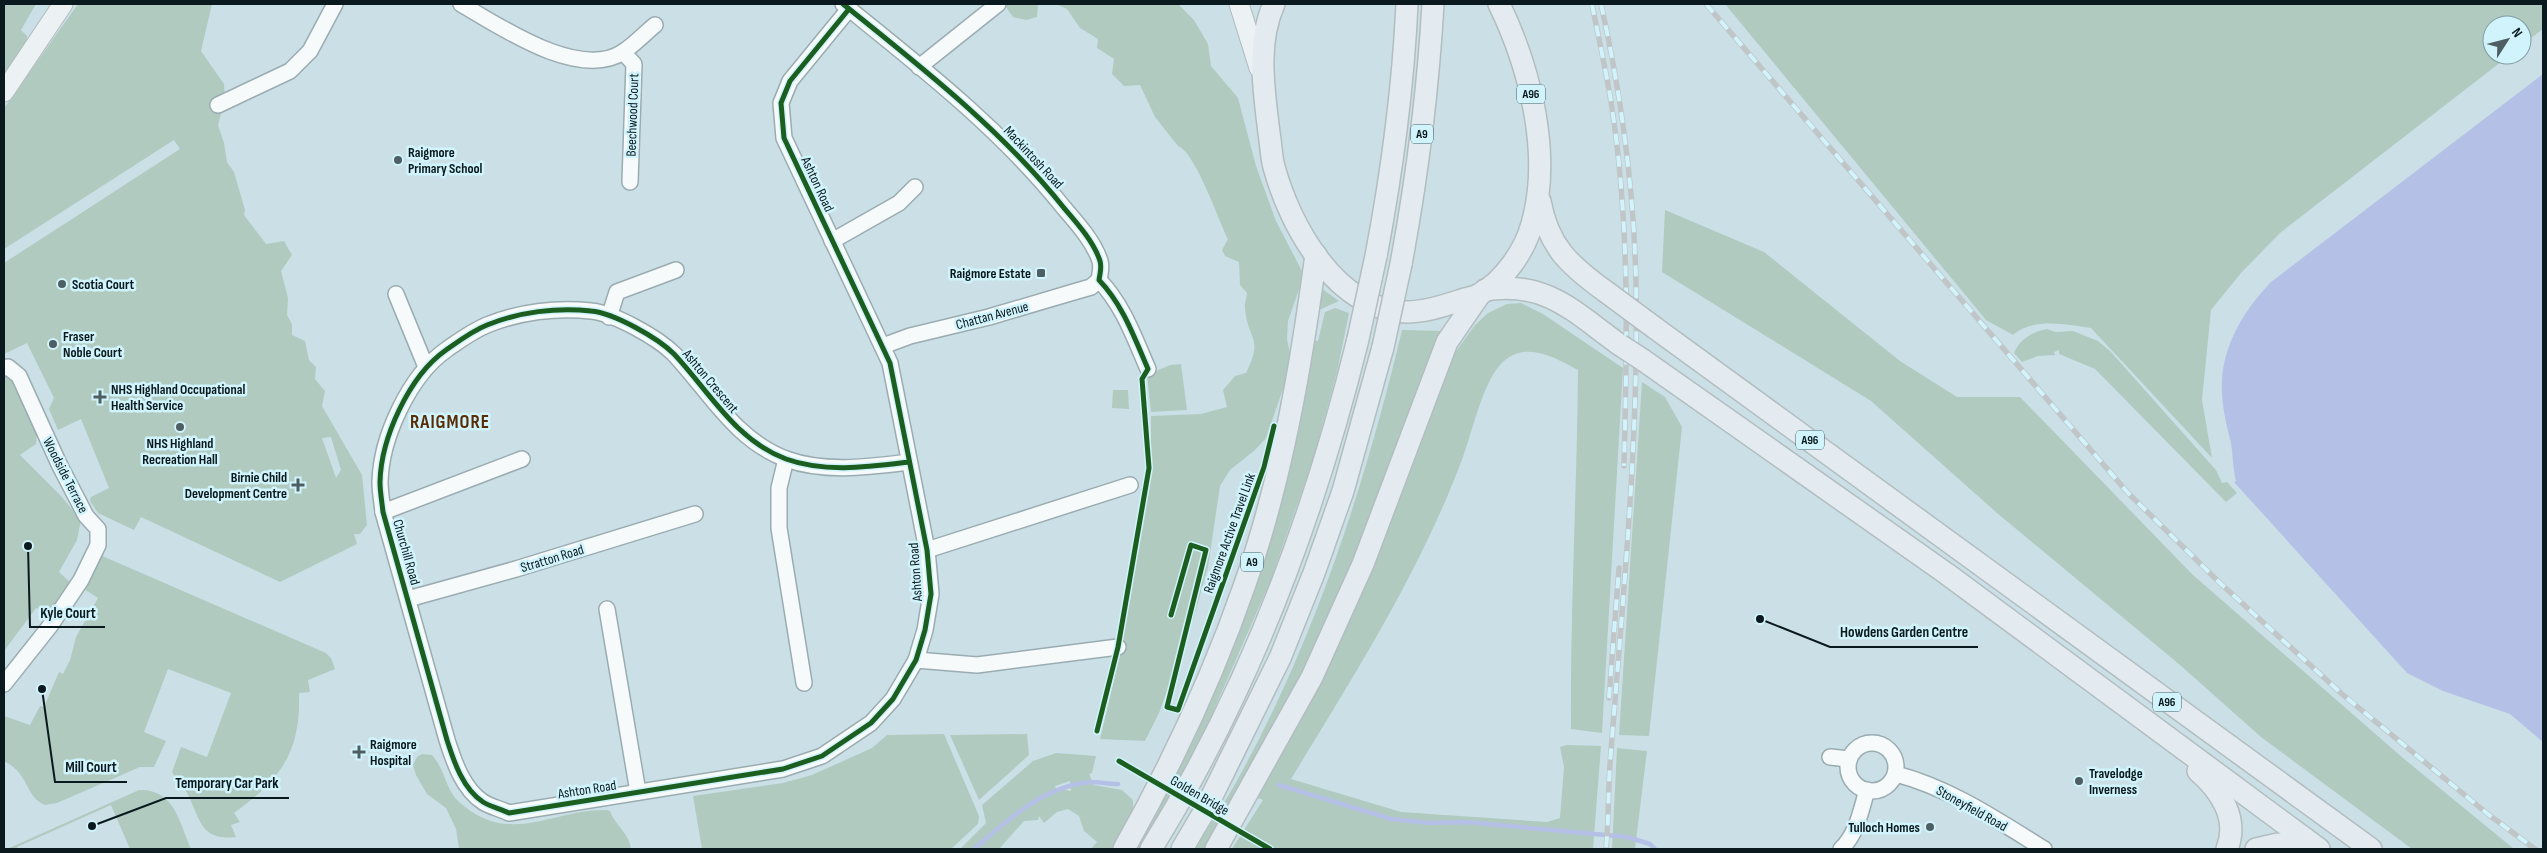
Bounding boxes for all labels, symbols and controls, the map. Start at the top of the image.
north arrow [2482,15,2532,65]
text: N [2508,25,2526,41]
street label: Beechwood Court [623,73,642,157]
road number: A96 [1517,85,1545,104]
street label: Mackintosh Road [1000,122,1067,192]
road number: A9 [1411,125,1433,144]
place label: Raigmore Primary School [408,144,483,177]
street label: Ashton Road [797,153,838,215]
marker: Raigmore Primary School [392,154,404,166]
place label: Raigmore Estate [950,265,1031,282]
marker: Raigmore Estate [1035,267,1047,279]
place label: Scotia Court [72,276,135,293]
marker: Scotia Court [56,278,68,290]
street label: Chattan Avenue [954,298,1030,333]
place label: Fraser Noble Court [63,328,123,361]
marker: Fraser Noble Court [47,338,59,350]
street label: Ashton Crescent [678,345,742,417]
place label: NHS Highland Occupational Health Service [111,381,245,414]
marker: NHS Highland Occupational Health Service [93,390,107,404]
district label: RAIGMORE [410,411,490,434]
marker: NHS Highland Recreation Hall [174,421,186,433]
road number: A96 [1796,430,1824,450]
street label: Woodside Terrace [39,435,92,516]
place label: NHS Highland Recreation Hall [142,435,218,468]
place label: Birnie Child Development Centre [185,469,287,502]
street label: Raigmore Active Travel Link [1200,470,1259,596]
marker: Birnie Child Development Centre [291,478,305,492]
street label: Churchill Road [389,517,424,587]
street label: Stratton Road [518,541,586,576]
street label: Ashton Road [905,542,926,603]
road number: A9 [1241,552,1263,572]
callout: Kyle Court [30,597,105,627]
text: Kyle Court [40,604,96,623]
callout: Howdens Garden Centre [1830,617,1978,647]
text: Howdens Garden Centre [1840,623,1968,642]
road number: A96 [2153,692,2181,712]
place label: Raigmore Hospital [370,736,417,769]
marker: Raigmore Hospital [352,745,366,759]
callout: Mill Court [55,752,127,782]
text: Mill Court [65,758,117,777]
place label: Travelodge Inverness [2089,765,2143,798]
callout: Temporary Car Park [166,768,289,798]
street label: Golden Bridge [1167,772,1232,819]
text: Temporary Car Park [175,774,279,793]
marker: Travelodge Inverness [2073,775,2085,787]
street label: Ashton Road [556,776,618,803]
street label: Stoneyfield Road [1933,782,2010,835]
place label: Tulloch Homes [1848,819,1920,836]
marker: Tulloch Homes [1924,821,1936,833]

